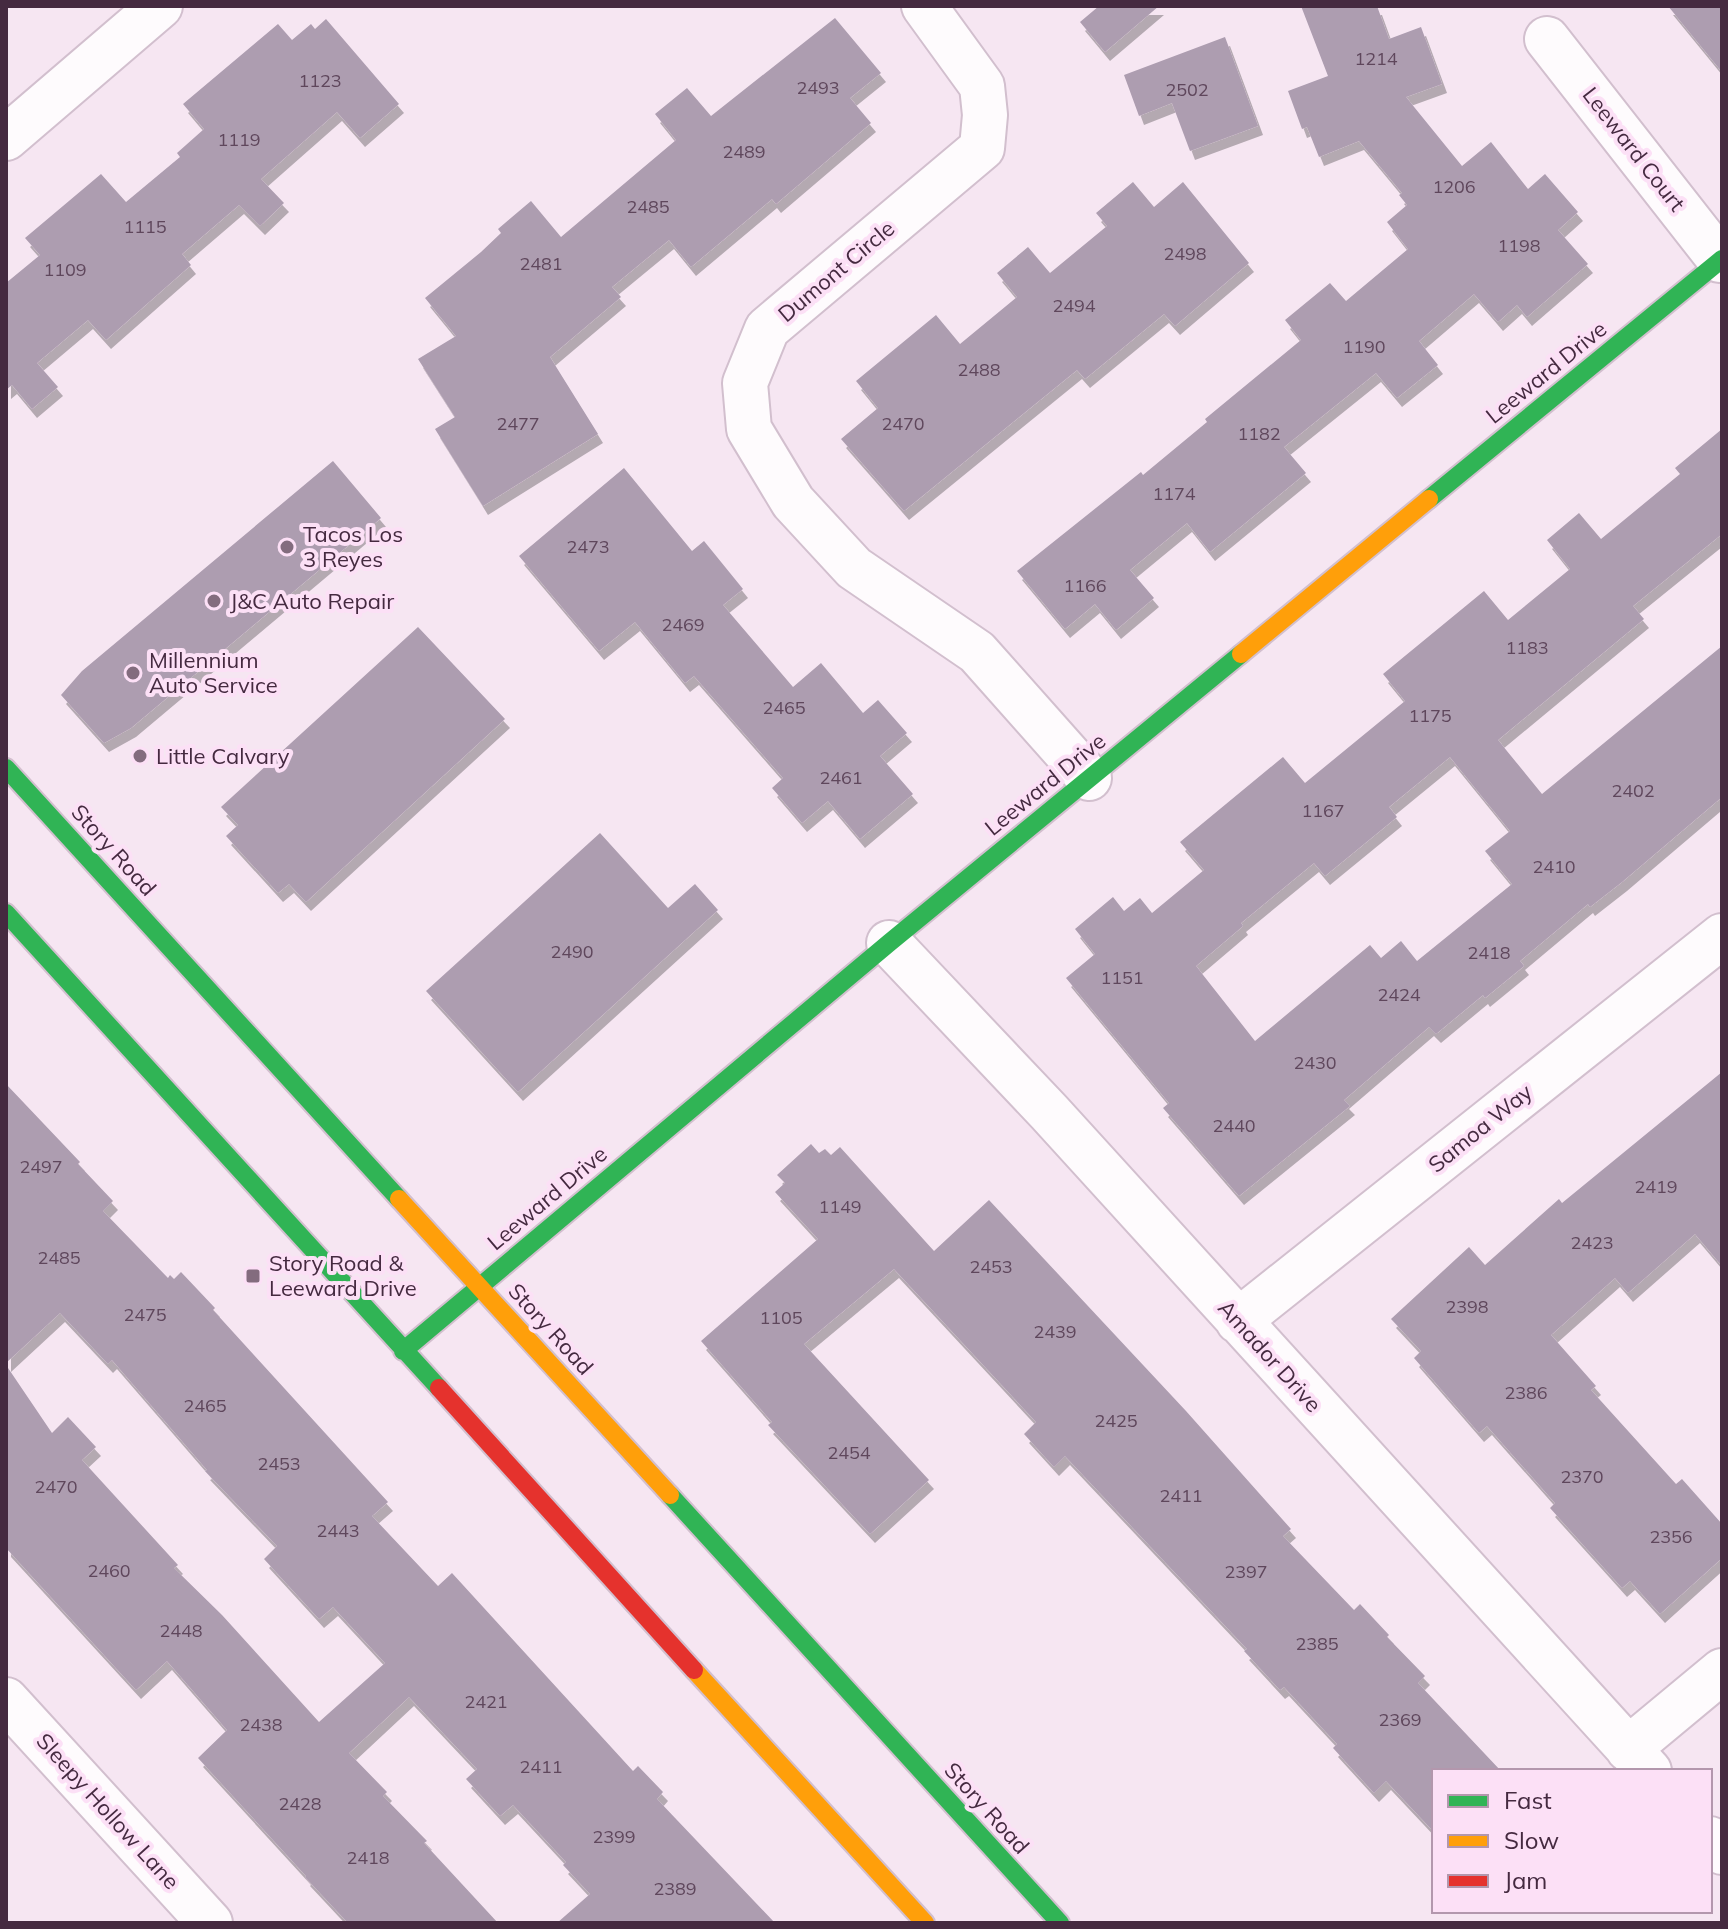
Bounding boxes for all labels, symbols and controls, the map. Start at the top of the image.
house number: 1214 [1354,47,1398,70]
house number: 1123 [298,69,342,92]
house number: 2493 [796,76,840,99]
house number: 2502 [1165,78,1209,101]
street label: Leeward Court [1577,81,1691,217]
house number: 1119 [217,128,261,151]
house number: 2489 [722,140,766,163]
house number: 1206 [1432,175,1476,198]
house number: 2485 [626,195,670,218]
street label: Dumont Circle [772,214,900,328]
house number: 1115 [123,215,167,238]
house number: 1198 [1497,234,1541,257]
house number: 2498 [1163,242,1207,265]
house number: 2481 [519,252,563,275]
house number: 1109 [43,258,87,281]
house number: 2494 [1052,294,1096,317]
street label: Leeward Drive [1480,315,1612,429]
house number: 1190 [1342,335,1386,358]
house number: 2488 [957,358,1001,381]
house number: 2477 [496,412,540,435]
house number: 2470 [881,412,925,435]
house number: 1182 [1237,422,1281,445]
house number: 1174 [1152,482,1196,505]
place label: Tacos Los 3 Reyes [303,520,403,573]
house number: 2473 [566,535,610,558]
marker: Tacos Los 3 Reyes [278,538,296,556]
house number: 1166 [1063,574,1107,597]
place label: J&C Auto Repair [230,587,394,615]
marker: J&C Auto Repair [205,592,223,610]
house number: 2469 [661,613,705,636]
house number: 1183 [1505,636,1549,659]
place label: Millennium Auto Service [149,646,278,699]
marker: Millennium Auto Service [124,664,142,682]
house number: 2465 [762,696,806,719]
house number: 1175 [1408,704,1452,727]
street label: Leeward Drive [979,727,1111,841]
place label: Little Calvary [156,742,290,770]
marker: Little Calvary [131,747,149,765]
house number: 2461 [819,766,863,789]
house number: 2402 [1611,779,1655,802]
street label: Story Road [66,798,162,902]
house number: 1167 [1301,799,1345,822]
house number: 2410 [1532,855,1576,878]
house number: 2490 [550,940,594,963]
house number: 2418 [1467,941,1511,964]
house number: 1151 [1100,966,1144,989]
house number: 2424 [1377,983,1421,1006]
house number: 2430 [1293,1051,1337,1074]
street label: Samoa Way [1422,1077,1538,1178]
house number: 2440 [1212,1114,1256,1137]
street label: Leeward Drive [481,1140,613,1256]
house number: 2497 [19,1155,63,1178]
house number: 2419 [1634,1175,1678,1198]
house number: 1149 [818,1195,862,1218]
house number: 2423 [1570,1231,1614,1254]
house number: 2485 [37,1246,81,1269]
place label: Story Road & Leeward Drive [269,1249,417,1302]
house number: 2453 [969,1255,1013,1278]
marker: Story Road & Leeward Drive [244,1267,262,1285]
street label: Story Road [503,1277,599,1381]
street label: Amador Drive [1212,1294,1328,1418]
house number: 2398 [1445,1295,1489,1318]
house number: 2475 [123,1303,167,1326]
house number: 1105 [759,1306,803,1329]
house number: 2439 [1033,1320,1077,1343]
house number: 2386 [1504,1381,1548,1404]
house number: 2465 [183,1394,227,1417]
house number: 2425 [1094,1409,1138,1432]
house number: 2454 [827,1441,871,1464]
house number: 2453 [257,1452,301,1475]
house number: 2370 [1560,1465,1604,1488]
house number: 2470 [34,1475,78,1498]
house number: 2411 [1159,1484,1203,1507]
house number: 2443 [316,1519,360,1542]
house number: 2356 [1649,1525,1693,1548]
house number: 2460 [87,1559,131,1582]
house number: 2397 [1224,1560,1268,1583]
house number: 2448 [159,1619,203,1642]
house number: 2385 [1295,1632,1339,1655]
house number: 2421 [464,1690,508,1713]
house number: 2369 [1378,1708,1422,1731]
house number: 2438 [239,1713,283,1736]
street label: Sleepy Hollow Lane [30,1727,186,1895]
house number: 2411 [519,1755,563,1778]
street label: Story Road [939,1756,1035,1860]
legend [1432,1769,1712,1913]
text: Fast [1504,1785,1552,1815]
house number: 2428 [278,1792,322,1815]
house number: 2399 [592,1825,636,1848]
text: Slow [1504,1825,1559,1855]
house number: 2418 [346,1846,390,1869]
text: Jam [1504,1865,1547,1895]
house number: 2389 [653,1877,697,1900]

